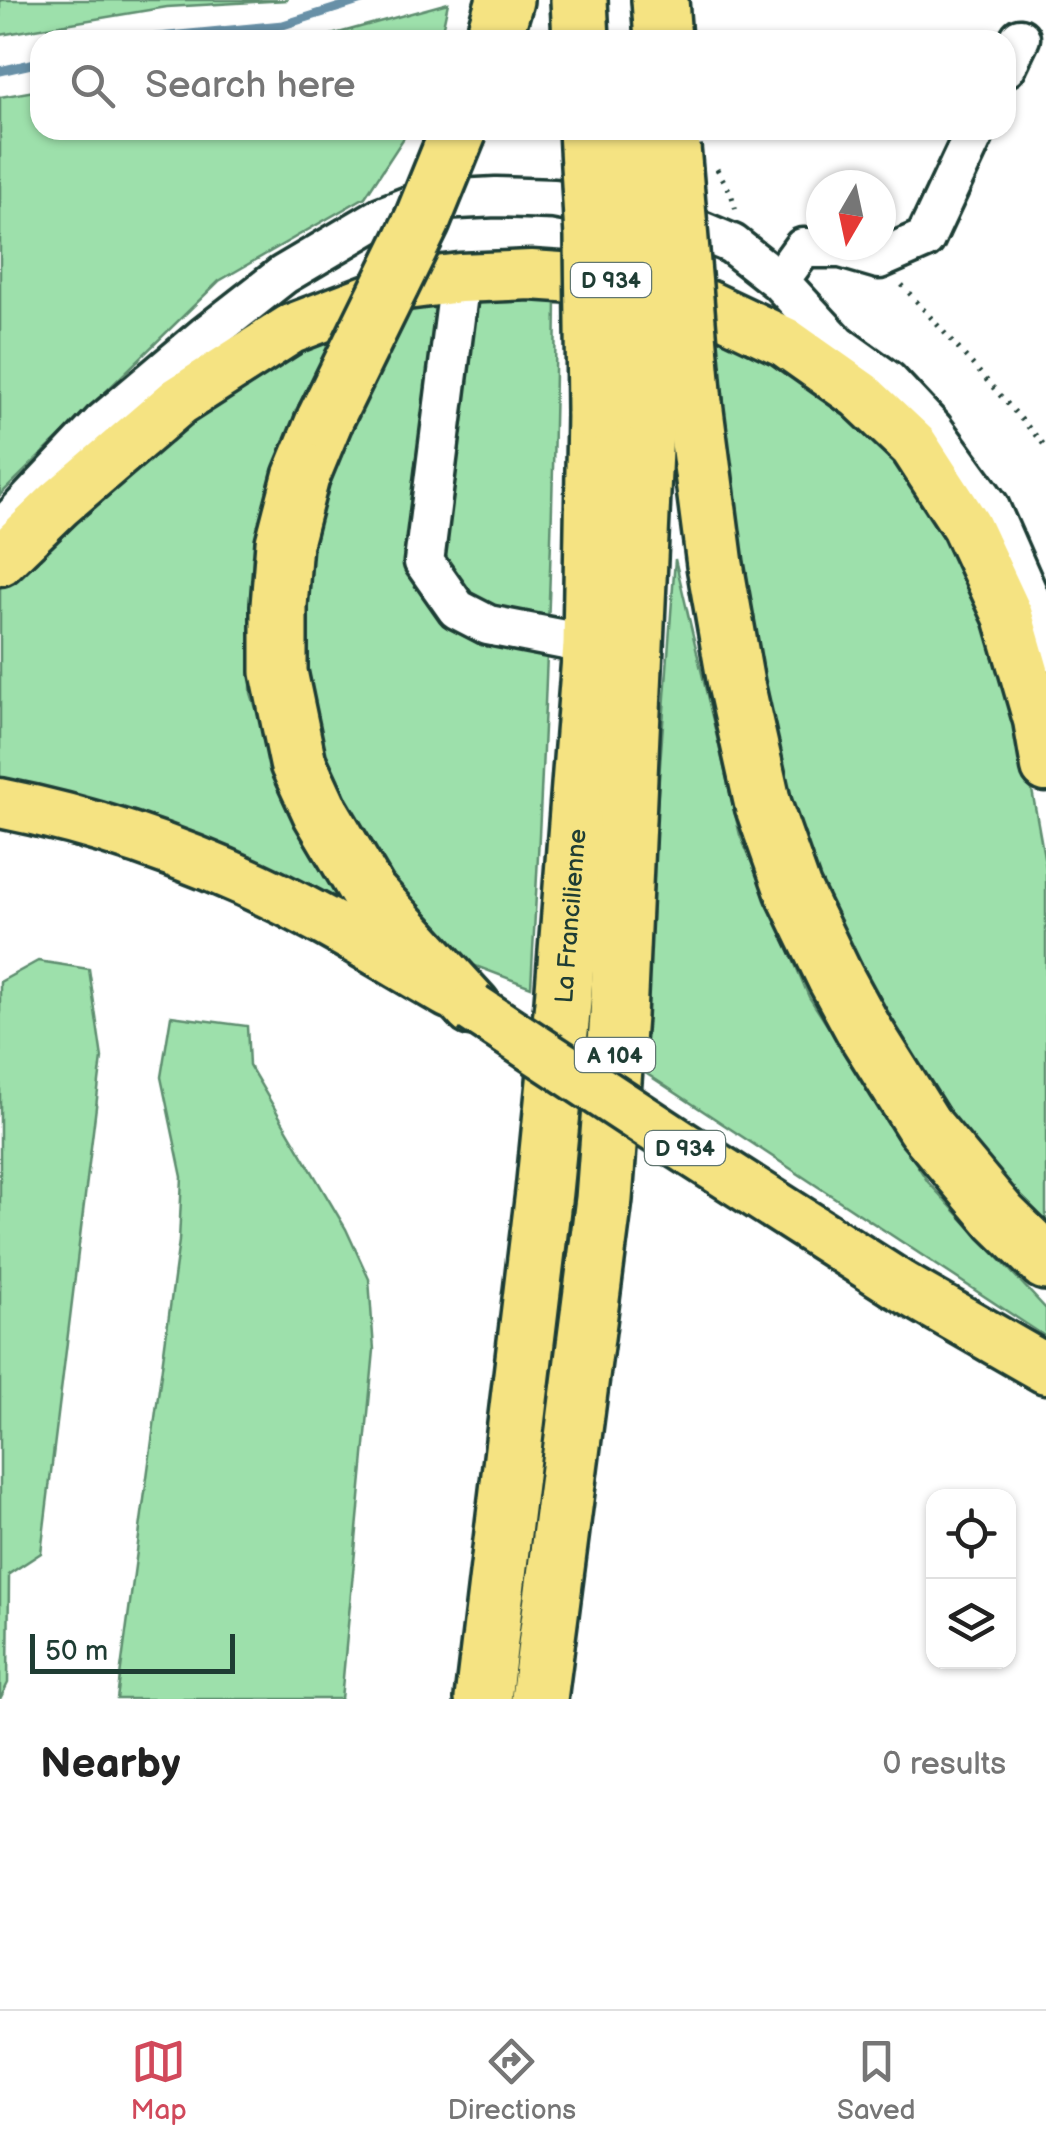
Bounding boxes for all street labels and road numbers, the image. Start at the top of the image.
road number: D 934 [571,263,651,297]
street label: La Francilienne [549,827,594,1004]
road number: A 104 [575,1038,655,1072]
road number: D 934 [645,1131,725,1165]

